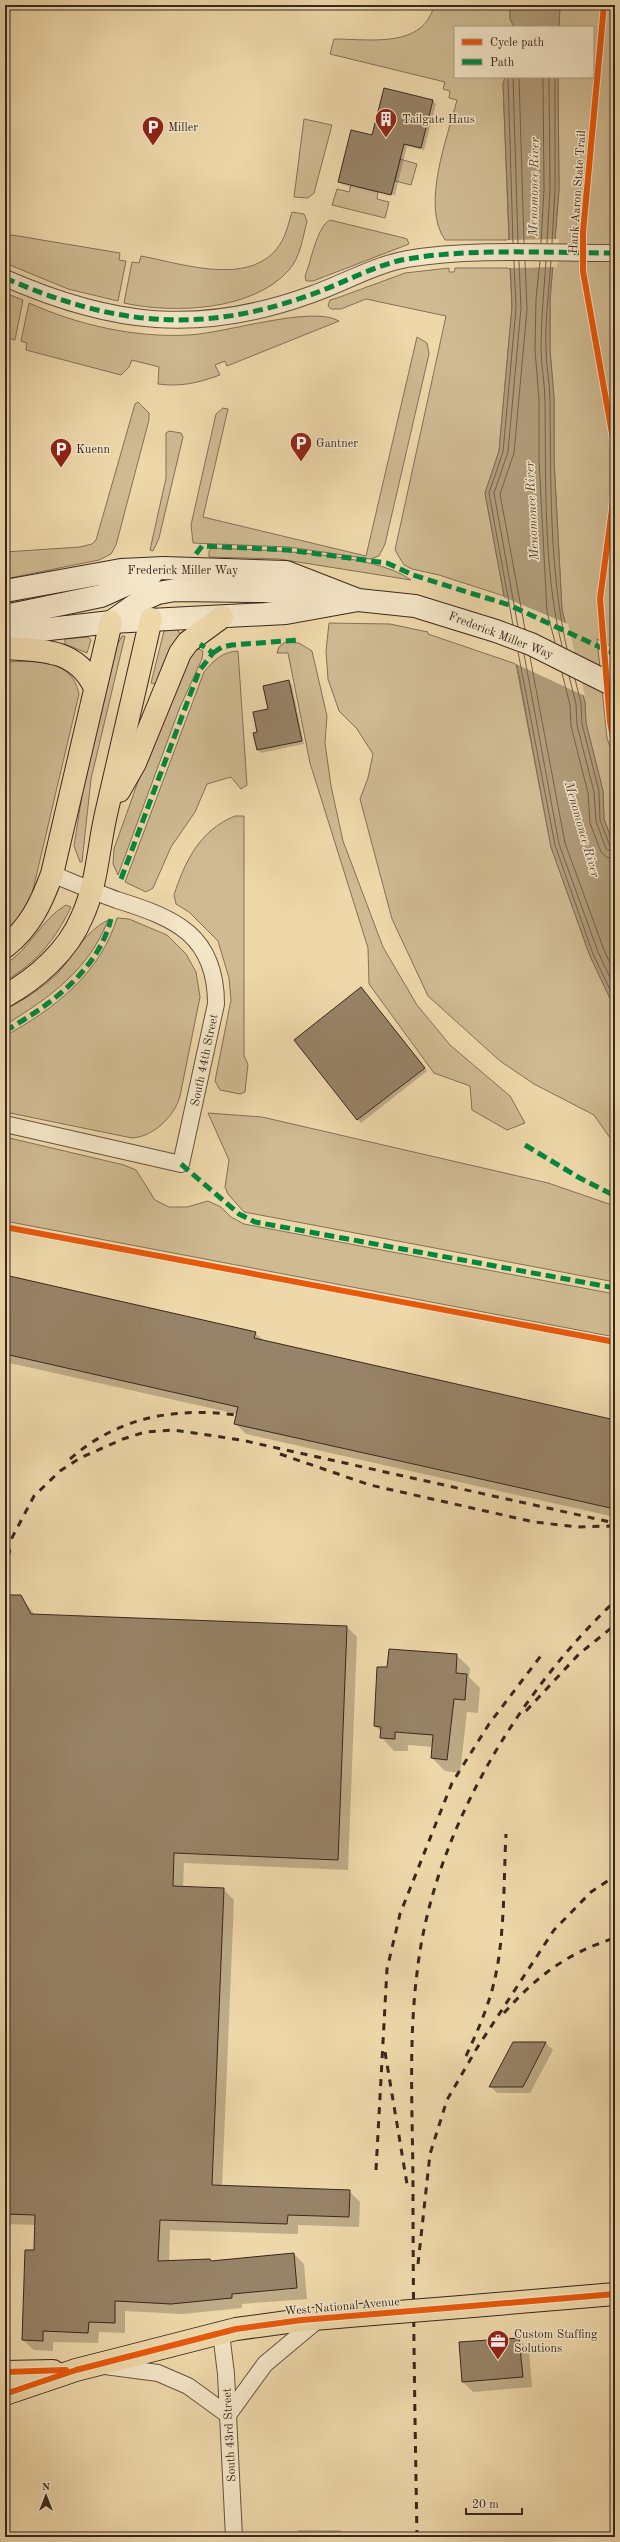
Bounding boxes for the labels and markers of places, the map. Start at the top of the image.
building icon: Tailgate Haus [373,106,399,139]
parking icon: Miller [140,114,166,147]
place label: Tailgate Haus [402,114,475,126]
place label: Miller [168,122,198,134]
parking icon: Gantner [288,430,314,463]
parking icon: Kuenn [48,436,74,469]
place label: Gantner [316,438,358,450]
place label: Kuenn [76,444,110,456]
office icon: Custom Staffing Solutions [485,2328,511,2361]
place label: Custom Staffing Solutions [514,2329,598,2355]

